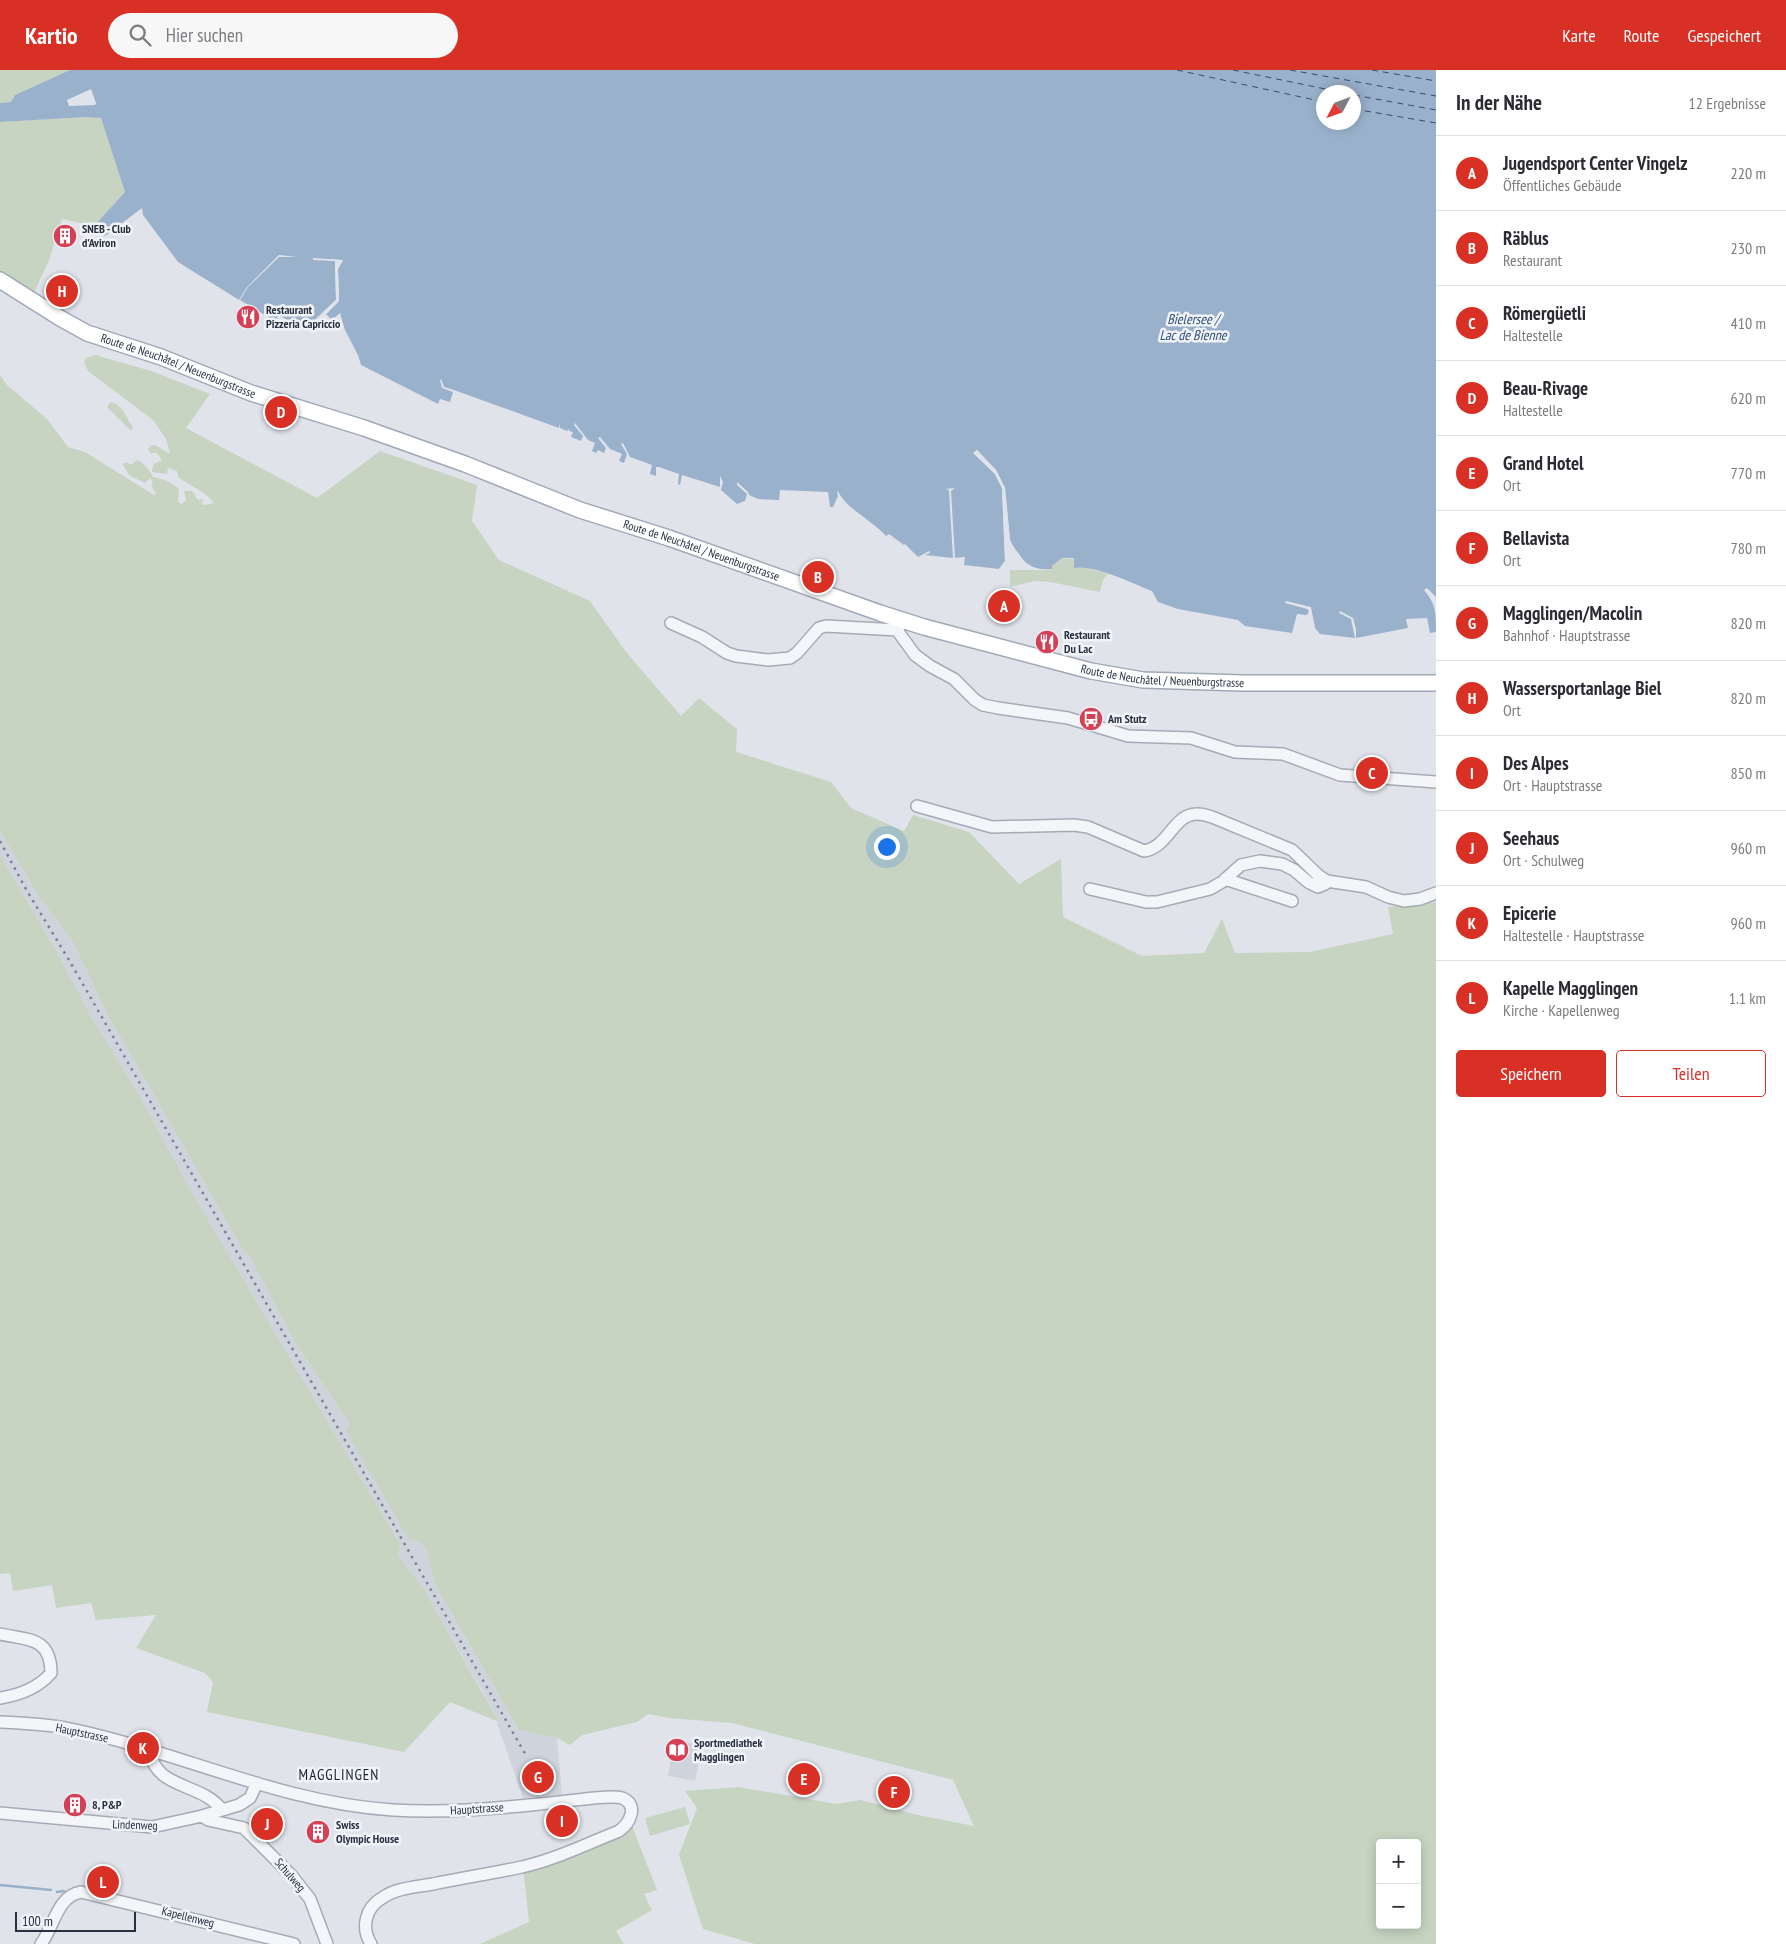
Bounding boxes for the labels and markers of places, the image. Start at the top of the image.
place label: SNEB - Club d'Aviron [82,221,132,250]
building icon: SNEB - Club d'Aviron [52,223,78,249]
pin: H [46,272,78,310]
place label: Restaurant Pizzeria Capriccio [266,302,341,331]
restaurant icon: Restaurant Pizzeria Capriccio [235,304,261,330]
pin: D [265,393,297,431]
pin: B [802,558,834,596]
pin: A [988,587,1020,625]
place label: Restaurant Du Lac [1064,627,1111,656]
restaurant icon: Restaurant Du Lac [1034,629,1060,655]
bus stop icon: Am Stutz [1078,706,1104,732]
place label: Am Stutz [1107,711,1147,726]
pin: C [1356,754,1388,792]
pin: K [127,1729,159,1767]
place label: Sportmediathek Magglingen [694,1735,762,1764]
library icon: Sportmediathek Magglingen [664,1737,690,1763]
pin: G [522,1758,554,1796]
pin: E [788,1760,820,1798]
pin: F [878,1773,910,1811]
building icon: 8, P&P [62,1792,88,1818]
place label: 8, P&P [92,1797,122,1812]
pin: I [546,1802,578,1840]
pin: J [251,1805,283,1843]
place label: Swiss Olympic House [336,1817,399,1846]
building icon: Swiss Olympic House [305,1819,331,1845]
pin: L [87,1863,119,1901]

